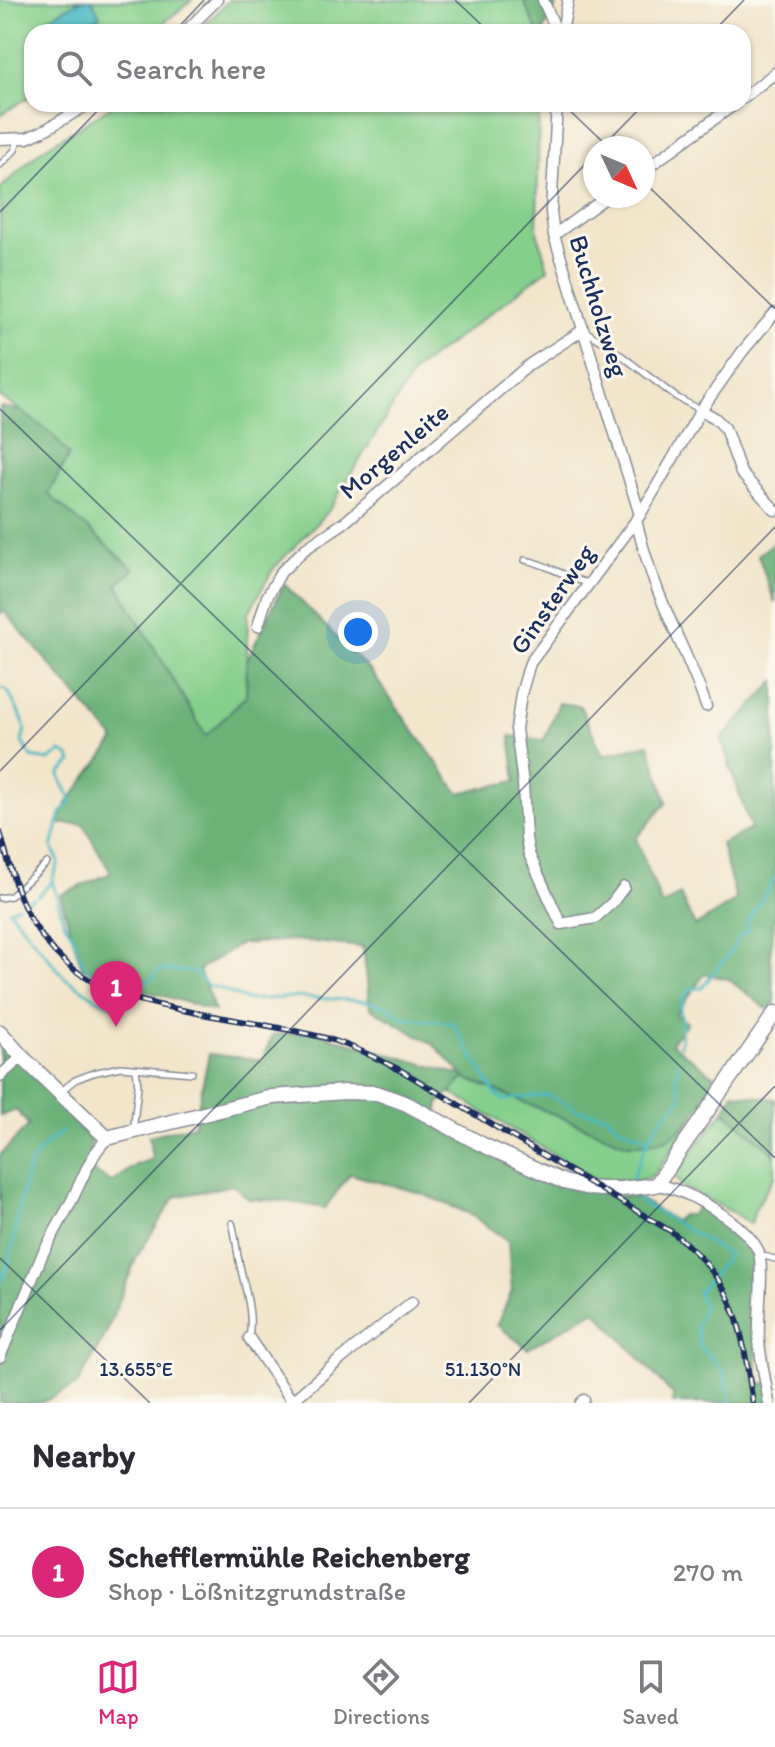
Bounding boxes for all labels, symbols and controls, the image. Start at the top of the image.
search box [24,24,751,112]
icon: search [52,46,96,90]
text: Search here [116,50,266,87]
north arrow [583,136,655,208]
street label: Buchholzweg [562,231,636,381]
street label: Morgenleite [333,396,455,506]
street label: Ginsterweg [503,537,602,660]
your location [338,612,378,652]
pin: 1 [90,961,142,1027]
text: 13.655°E [99,1357,173,1381]
text: 51.130°N [445,1357,521,1381]
text: Nearby [32,1435,135,1476]
text: Schefflermühle Reichenberg [108,1538,470,1575]
text: 1 [52,1556,64,1588]
text: 270 m [673,1556,743,1588]
text: Shop · Lößnitzgrundstraße [108,1575,406,1607]
tab: Map [96,1655,140,1730]
tab: Directions [333,1655,430,1730]
tab: Saved [622,1655,679,1730]

